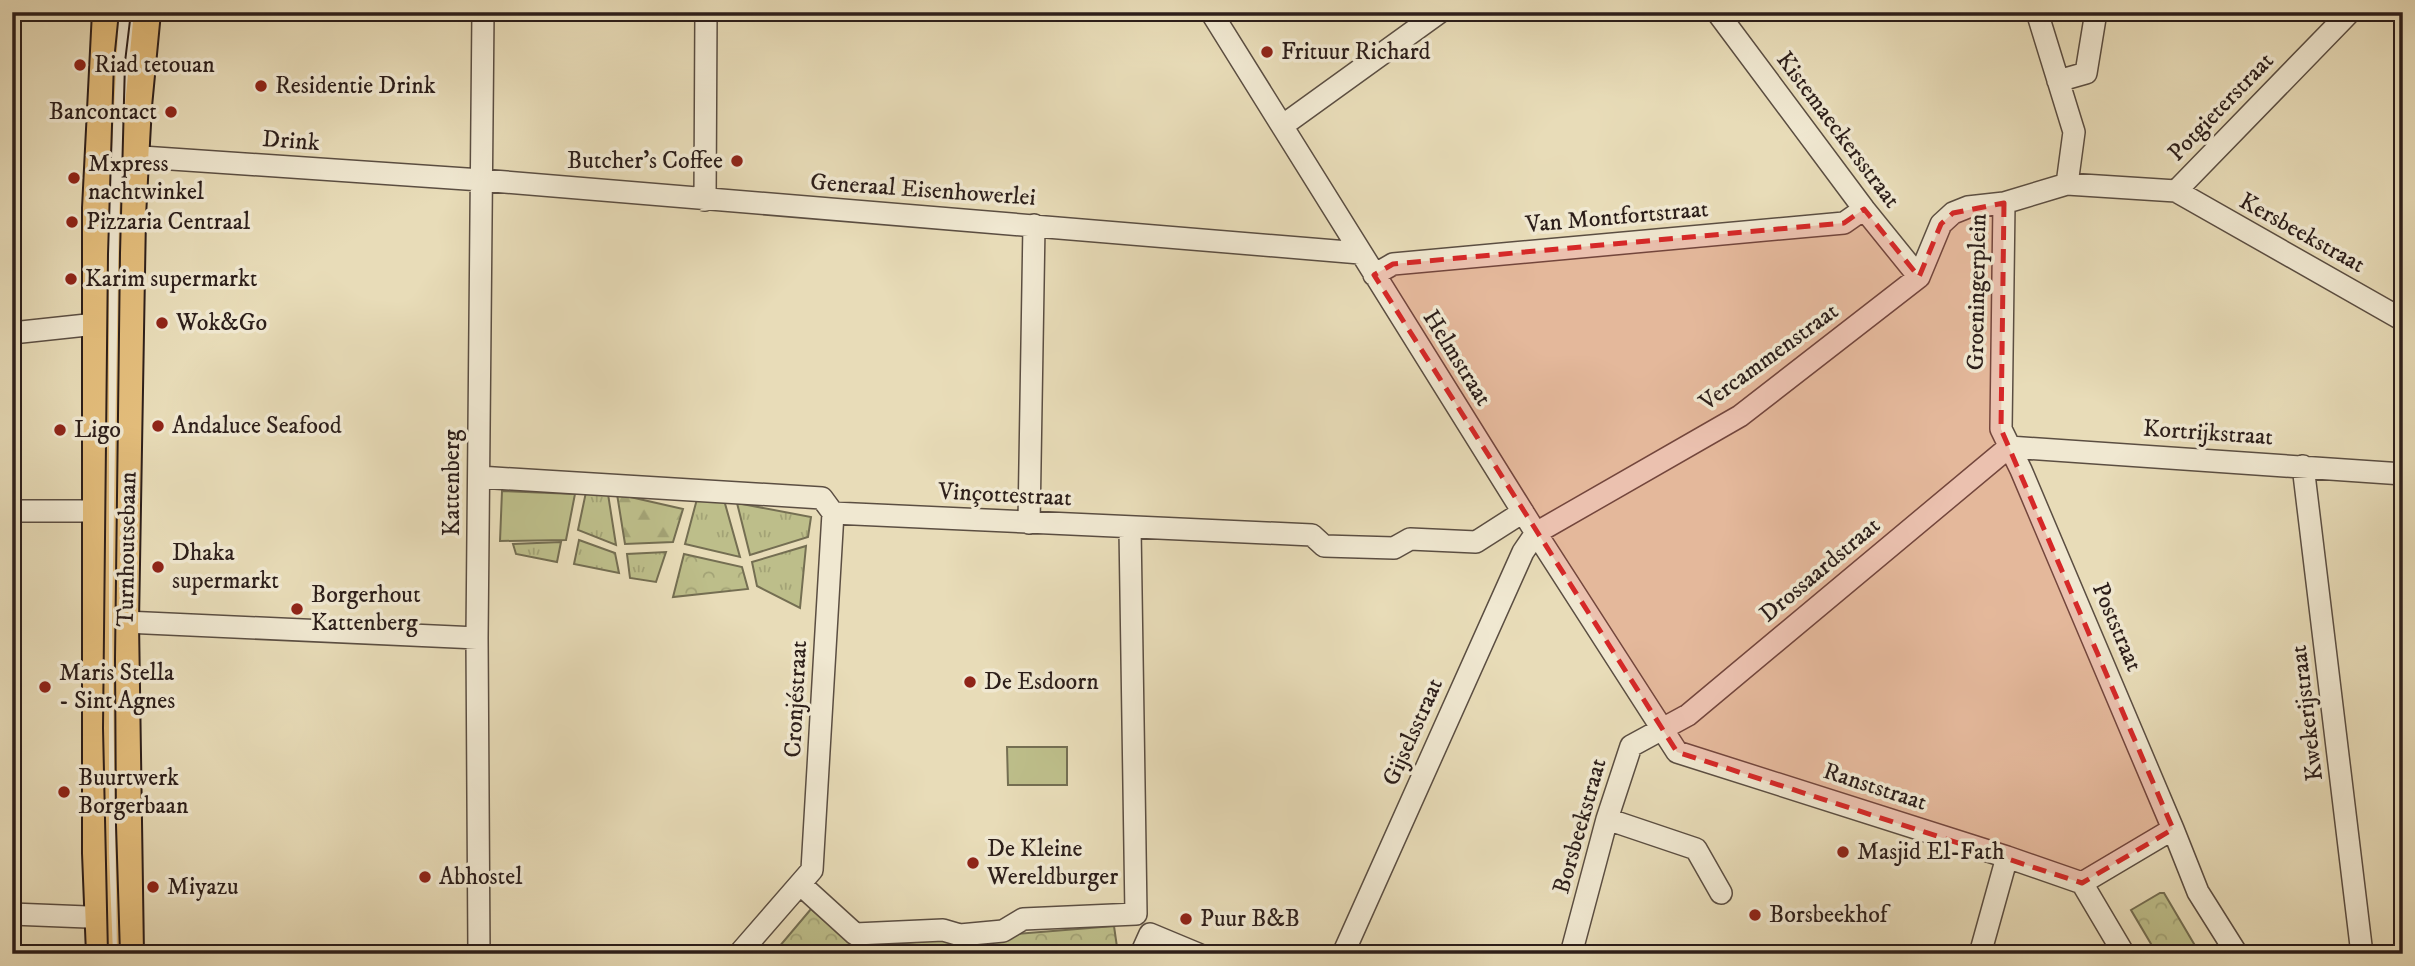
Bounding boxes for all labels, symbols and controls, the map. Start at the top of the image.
place label: Frituur Richard [1281,37,1431,67]
marker: Frituur Richard [1259,44,1275,60]
street label: Kistemaeckersstraat [1769,46,1907,215]
street label: Potgieterstraat [2162,46,2281,168]
place label: Riad tetouan [94,50,215,80]
marker: Riad tetouan [72,57,88,73]
place label: Residentie Drink [275,71,436,101]
marker: Residentie Drink [253,78,269,94]
place label: Bancontact [49,97,157,127]
marker: Bancontact [163,104,179,120]
street label: Drink [261,124,321,158]
place label: Butcher's Coffee [567,146,723,176]
place label: Mxpress nachtwinkel [88,149,205,207]
marker: Butcher's Coffee [729,153,745,169]
street label: Generaal Eisenhowerlei [809,167,1037,213]
marker: Mxpress nachtwinkel [66,170,82,186]
street label: Kersbeekstraat [2234,186,2370,280]
street label: Van Montfortstraat [1523,194,1710,240]
place label: Pizzaria Centraal [86,207,251,237]
street label: Groeningerplein [1961,213,1993,371]
marker: Pizzaria Centraal [64,214,80,230]
place label: Karim supermarkt [85,264,258,294]
marker: Karim supermarkt [63,271,79,287]
street label: Vercammenstraat [1693,296,1845,418]
street label: Helmstraat [1416,304,1498,412]
place label: Wok&Go [175,308,267,338]
marker: Wok&Go [154,315,170,331]
place label: Andaluce Seafood [172,411,342,441]
street label: Kortrijkstraat [2142,413,2274,453]
place label: Ligo [74,415,121,445]
marker: Andaluce Seafood [150,418,166,434]
marker: Ligo [52,422,68,438]
street label: Kattenberg [437,429,467,536]
street label: Turnhoutsebaan [111,471,143,627]
street label: Vinçottestraat [936,476,1073,513]
street label: Drossaardstraat [1753,511,1887,629]
place label: Dhaka supermarkt [172,538,279,596]
marker: Dhaka supermarkt [150,559,166,575]
street label: Poststraat [2085,578,2149,676]
place label: Borgerhout Kattenberg [311,580,421,638]
marker: Borgerhout Kattenberg [289,601,305,617]
street label: Cronjéstraat [778,639,814,758]
street label: Kwekerijstraat [2284,643,2330,783]
place label: Maris Stella - Sint Agnes [59,658,175,716]
place label: De Esdoorn [984,667,1099,697]
street label: Gijselsstraat [1376,673,1450,790]
marker: De Esdoorn [962,674,978,690]
marker: Maris Stella - Sint Agnes [37,679,53,695]
street label: Borsbeekstraat [1546,755,1614,897]
street label: Ranststraat [1819,756,1931,818]
place label: Buurtwerk Borgerbaan [78,763,189,821]
marker: Buurtwerk Borgerbaan [56,784,72,800]
place label: De Kleine Wereldburger [986,834,1118,892]
place label: Masjid El-Fath [1857,837,2005,867]
marker: Masjid El-Fath [1835,844,1851,860]
marker: De Kleine Wereldburger [965,855,981,871]
place label: Abhostel [439,862,523,892]
marker: Abhostel [417,869,433,885]
place label: Miyazu [167,872,239,902]
marker: Miyazu [145,879,161,895]
place label: Borsbeekhof [1769,900,1891,930]
place label: Puur B&B [1200,904,1300,934]
marker: Borsbeekhof [1747,907,1763,923]
marker: Puur B&B [1178,911,1194,927]

